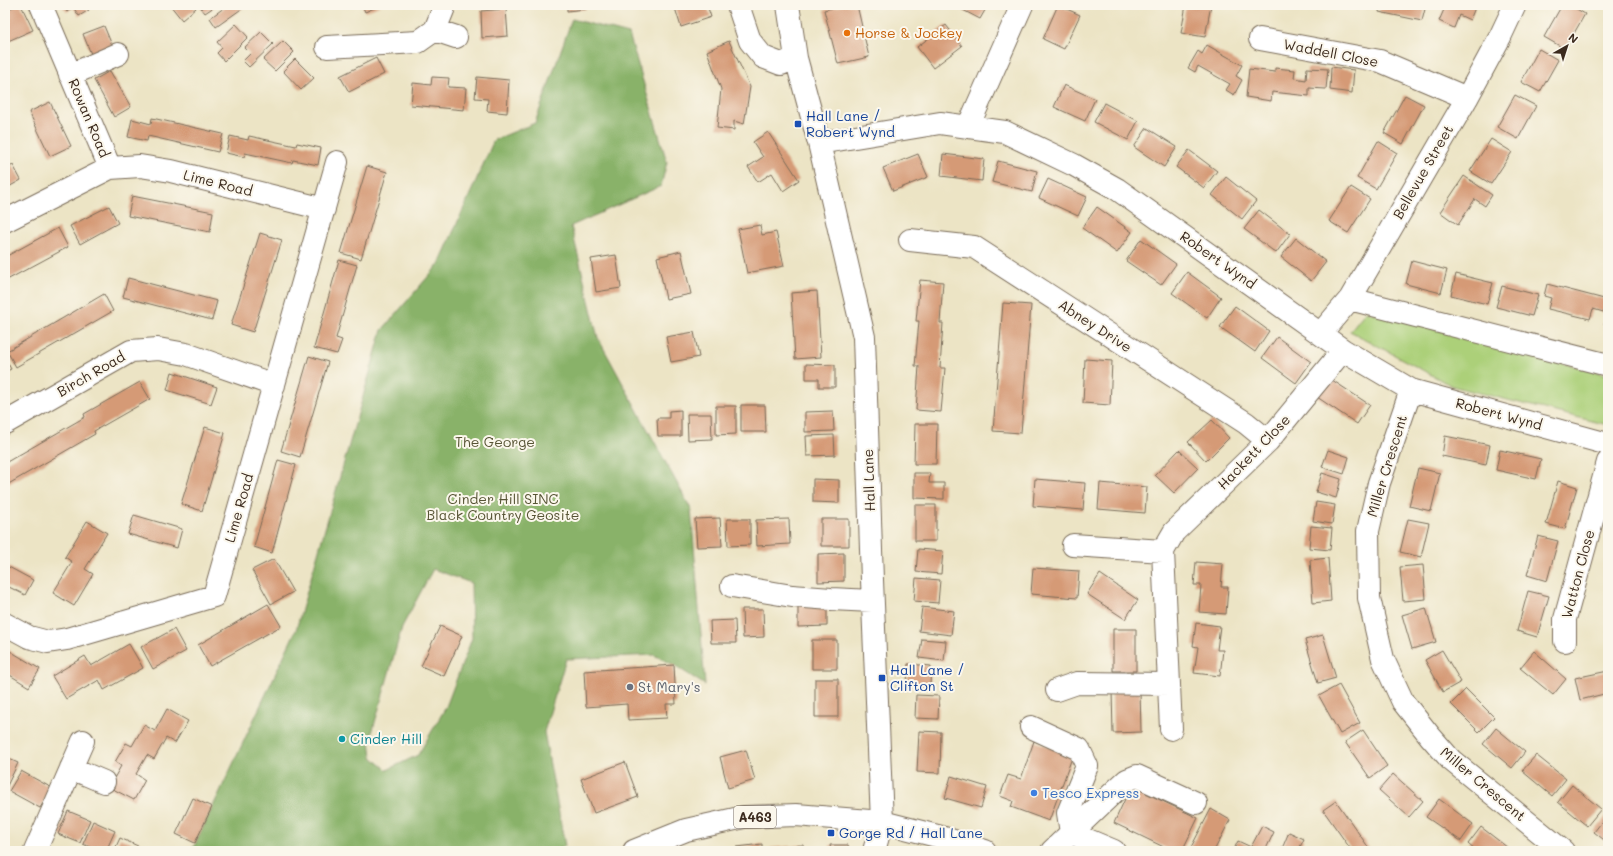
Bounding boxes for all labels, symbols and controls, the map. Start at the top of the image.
place label: Horse & Jockey [855,23,962,42]
north arrow [1547,26,1587,66]
marker: Horse & Jockey [842,28,852,38]
text: N [1566,29,1582,46]
street label: Waddell Close [1282,34,1380,71]
street label: Rowan Road [64,75,115,160]
place label: Hall Lane / Robert Wynd [806,106,895,141]
marker: Hall Lane / Robert Wynd [793,119,803,129]
street label: Bellevue Street [1388,121,1457,222]
street label: Lime Road [181,165,255,200]
street label: Robert Wynd [1176,226,1260,293]
street label: Abney Drive [1055,295,1136,356]
street label: Birch Road [53,346,128,401]
street label: Robert Wynd [1454,393,1545,434]
street label: Hackett Close [1213,410,1294,493]
street label: Miller Crescent [1362,412,1411,519]
park label: The George [455,432,535,451]
street label: Hall Lane [858,448,879,512]
street label: Lime Road [220,471,257,545]
park label: Cinder Hill SINC Black Country Geosite [426,489,580,524]
street label: Watton Close [1557,527,1598,620]
place label: Hall Lane / Clifton St [890,660,965,695]
marker: Hall Lane / Clifton St [877,673,887,683]
place label: St Mary's [638,677,701,696]
marker: St Mary's [625,682,635,692]
place label: Cinder Hill [350,729,422,748]
marker: Cinder Hill [337,734,347,744]
street label: Miller Crescent [1437,742,1530,825]
place label: Tesco Express [1042,783,1139,802]
marker: Tesco Express [1029,788,1039,798]
road number: A463 [734,806,776,828]
place label: Gorge Rd / Hall Lane [839,823,983,842]
marker: Gorge Rd / Hall Lane [826,828,836,838]

